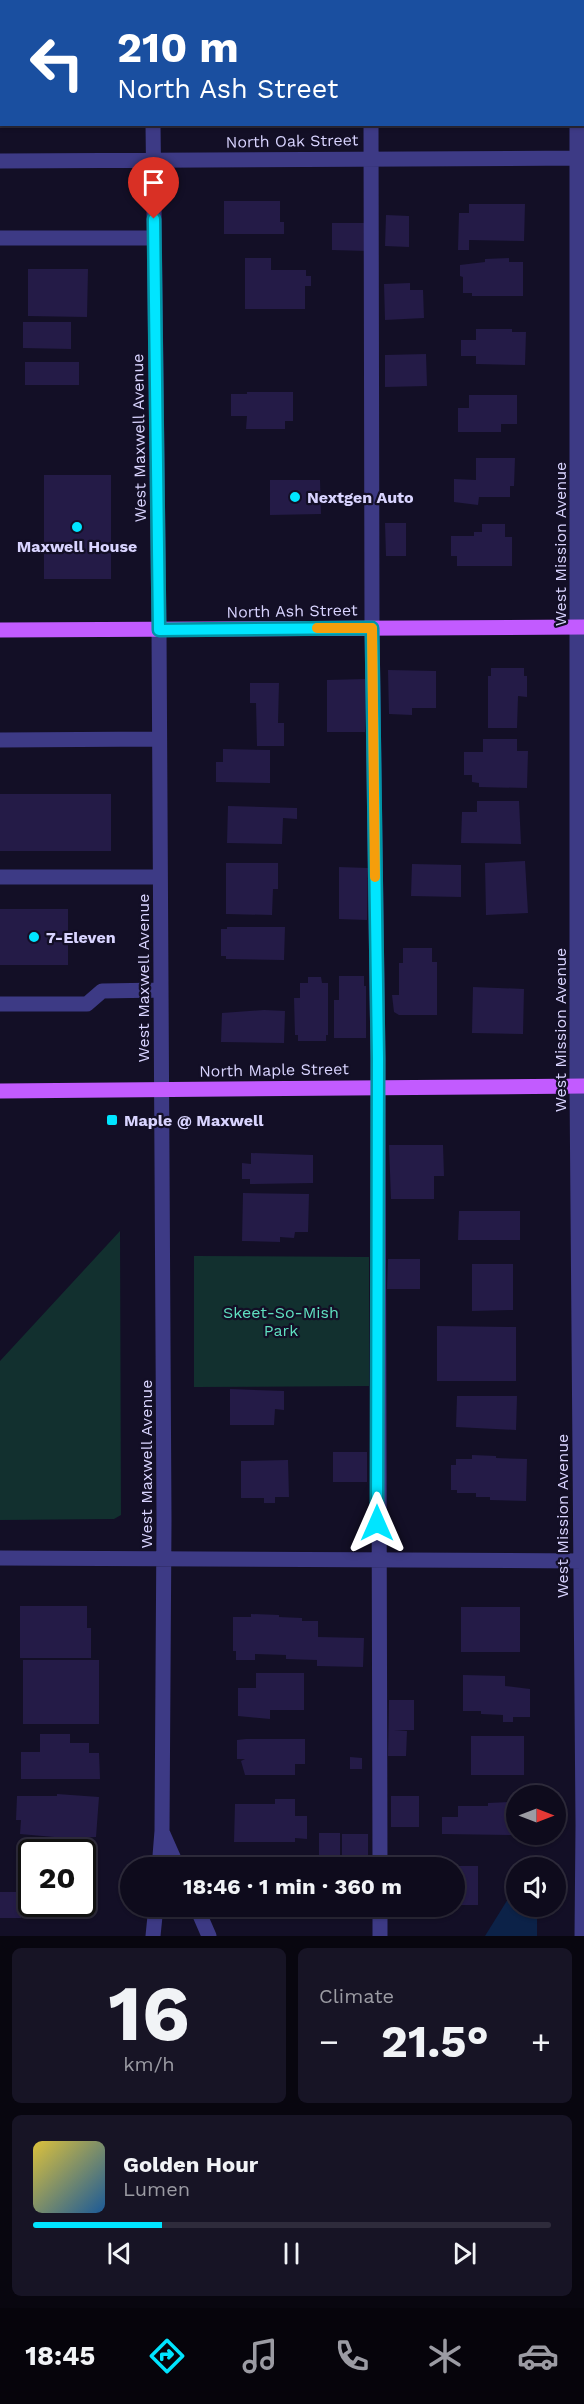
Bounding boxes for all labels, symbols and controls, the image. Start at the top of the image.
text: 210 m [117,23,239,72]
icon: left [18,24,96,102]
text: North Ash Street [117,73,338,105]
street label: North Oak Street [225,130,359,152]
pin [128,157,179,219]
icon: arrive [137,166,170,199]
street label: West Maxwell Avenue [128,353,150,523]
street label: West Mission Avenue [551,462,570,626]
place label: Nextgen Auto [307,488,414,507]
marker: Nextgen Auto [288,490,302,504]
marker: Maxwell House [70,520,84,534]
place label: Maxwell House [17,537,137,556]
street label: North Ash Street [226,600,358,622]
street label: West Maxwell Avenue [134,894,153,1062]
place label: 7-Eleven [46,928,116,947]
marker: 7-Eleven [27,930,41,944]
street label: West Mission Avenue [551,948,570,1112]
street label: North Maple Street [199,1059,349,1081]
place label: Maple @ Maxwell [124,1111,264,1130]
marker: Maple @ Maxwell [105,1113,119,1127]
park label: Skeet-So-Mish Park [223,1303,339,1340]
street label: West Maxwell Avenue [137,1380,156,1548]
street label: West Mission Avenue [553,1434,572,1598]
position arrow [345,1491,409,1555]
north arrow [506,1785,566,1845]
map controls [506,1785,566,1917]
speed limit sign: 20 [18,1839,96,1917]
button: sound [506,1857,566,1917]
text: 18:46 · 1 min · 360 m [183,1874,402,1899]
text: 16 [108,1967,190,2059]
text: Climate [319,1984,394,2008]
text: 21.5° [381,2015,489,2068]
text: − [319,2022,339,2061]
text: + [531,2022,551,2061]
text: km/h [123,2052,175,2076]
text: Golden Hour [123,2152,258,2177]
text: Lumen [123,2177,190,2201]
icon: previous [103,2237,136,2270]
icon: pause [275,2237,308,2270]
icon: next [448,2237,481,2270]
icon: directions [146,2335,188,2377]
icon: music [239,2335,281,2377]
icon: phone [331,2335,373,2377]
icon: climate [424,2335,466,2377]
icon: car [517,2335,559,2377]
text: 18:45 [25,2340,95,2372]

